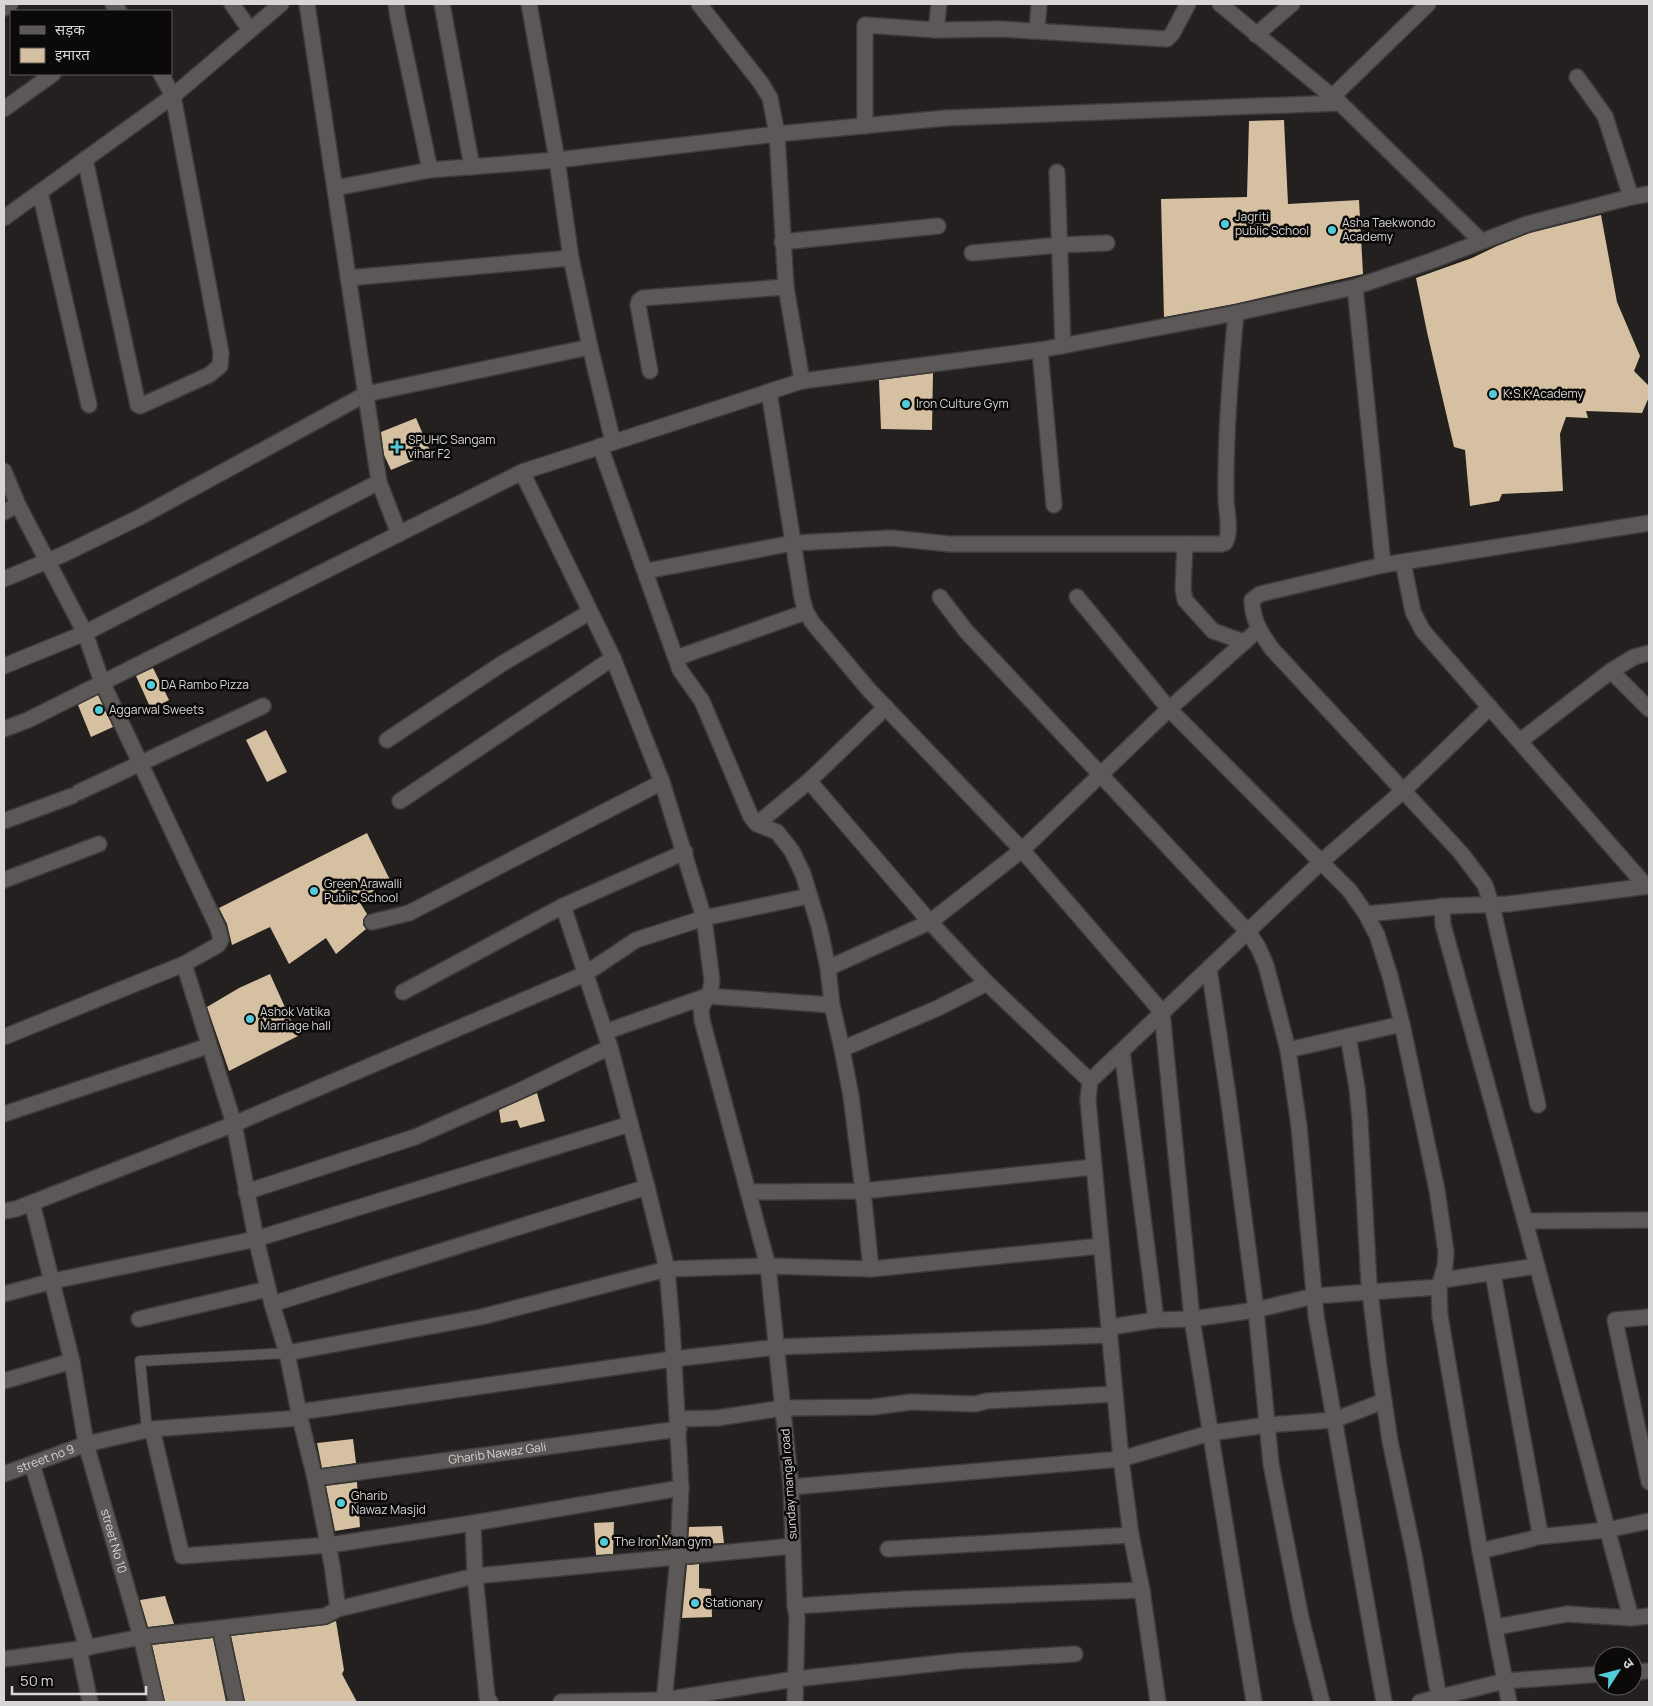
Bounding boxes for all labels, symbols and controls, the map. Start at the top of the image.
legend [10,10,172,75]
text: सड़क [55,19,85,40]
text: इमारत [55,44,90,65]
place label: Jagriti public School [1235,208,1309,239]
place label: Asha Taekwondo Academy [1342,214,1435,245]
marker: Jagriti public School [1219,218,1231,230]
marker: Asha Taekwondo Academy [1326,224,1338,236]
place label: K.S.K Academy [1503,385,1584,402]
marker: K.S.K Academy [1487,388,1499,400]
place label: Iron Culture Gym [916,395,1009,412]
marker: Iron Culture Gym [900,398,912,410]
place label: SPUHC Sangam vihar F2 [408,431,495,462]
marker: SPUHC Sangam vihar F2 [390,440,404,454]
place label: DA Rambo Pizza [161,676,249,693]
marker: DA Rambo Pizza [145,679,157,691]
place label: Aggarwal Sweets [109,701,204,718]
marker: Aggarwal Sweets [93,704,105,716]
place label: Green Arawalli Public School [324,875,402,906]
marker: Green Arawalli Public School [308,885,320,897]
place label: Ashok Vatika Marriage hall [260,1003,331,1034]
marker: Ashok Vatika Marriage hall [244,1013,256,1025]
street label: sunday mangal road [776,1428,801,1540]
street label: Gharib Nawaz Gali [447,1438,547,1468]
street label: street no 9 [14,1440,77,1477]
place label: Gharib Nawaz Masjid [351,1487,426,1518]
marker: Gharib Nawaz Masjid [335,1497,347,1509]
street label: street No 10 [97,1507,131,1575]
place label: The Iron Man gym [614,1533,711,1550]
marker: The Iron Man gym [598,1536,610,1548]
place label: Stationary [705,1594,764,1611]
marker: Stationary [689,1597,701,1609]
north arrow [1593,1646,1643,1696]
text: उ [1619,1654,1639,1673]
scale bar [12,1664,146,1696]
text: 50 m [20,1670,54,1691]

